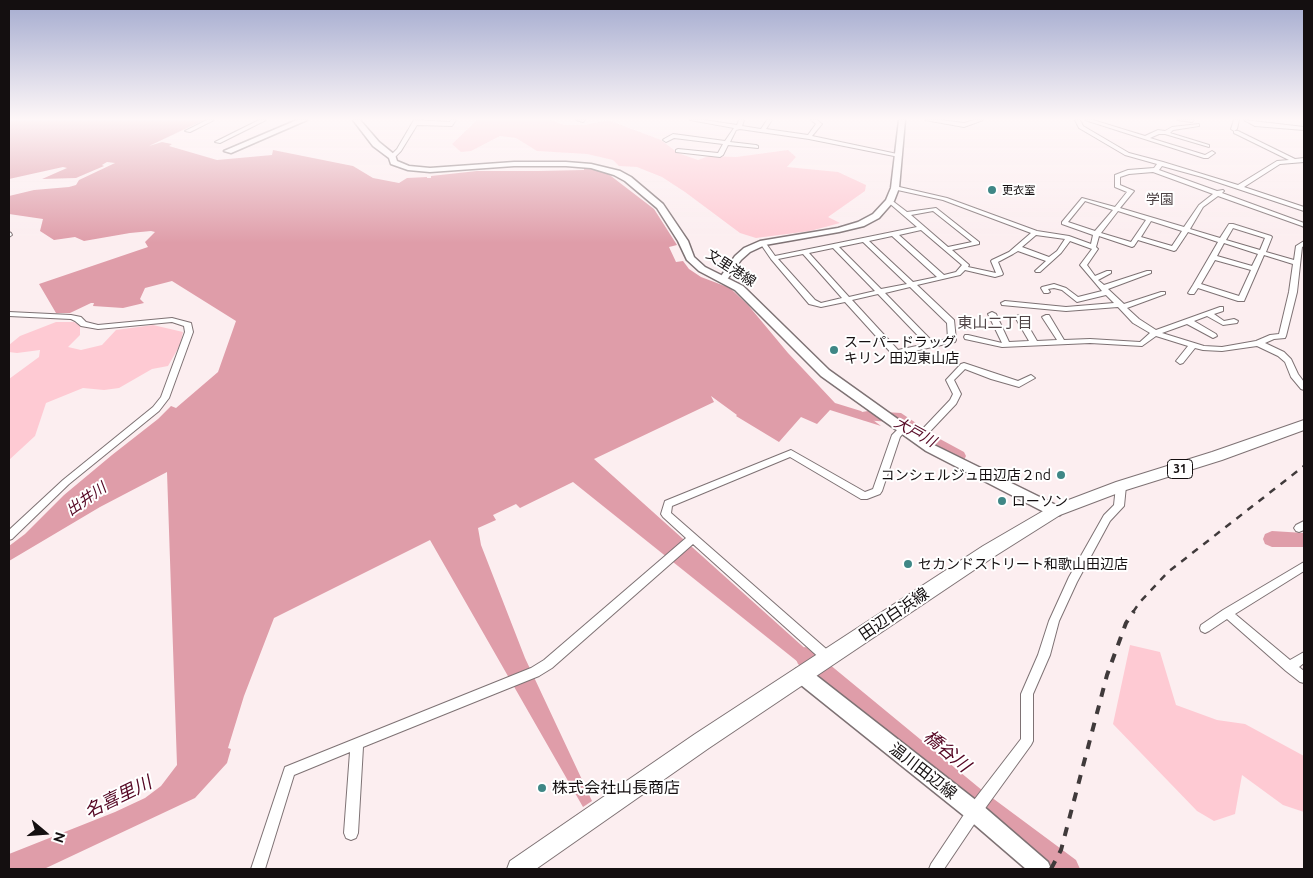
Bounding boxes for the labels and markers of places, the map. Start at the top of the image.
place label: 更衣室 [1002,183,1035,197]
marker: 更衣室 [986,184,998,196]
place label: スーパードラッグ キリン 田辺東山店 [844,334,959,367]
marker: スーパードラッグ キリン 田辺東山店 [828,344,840,356]
place label: コンシェルジュ田辺店２nd [881,467,1051,483]
marker: コンシェルジュ田辺店２nd [1055,469,1067,481]
place label: ローソン [1012,493,1068,509]
marker: ローソン [996,495,1008,507]
place label: セカンドストリート和歌山田辺店 [918,556,1128,572]
marker: セカンドストリート和歌山田辺店 [902,558,914,570]
place label: 株式会社山長商店 [552,778,680,798]
marker: 株式会社山長商店 [536,782,548,794]

